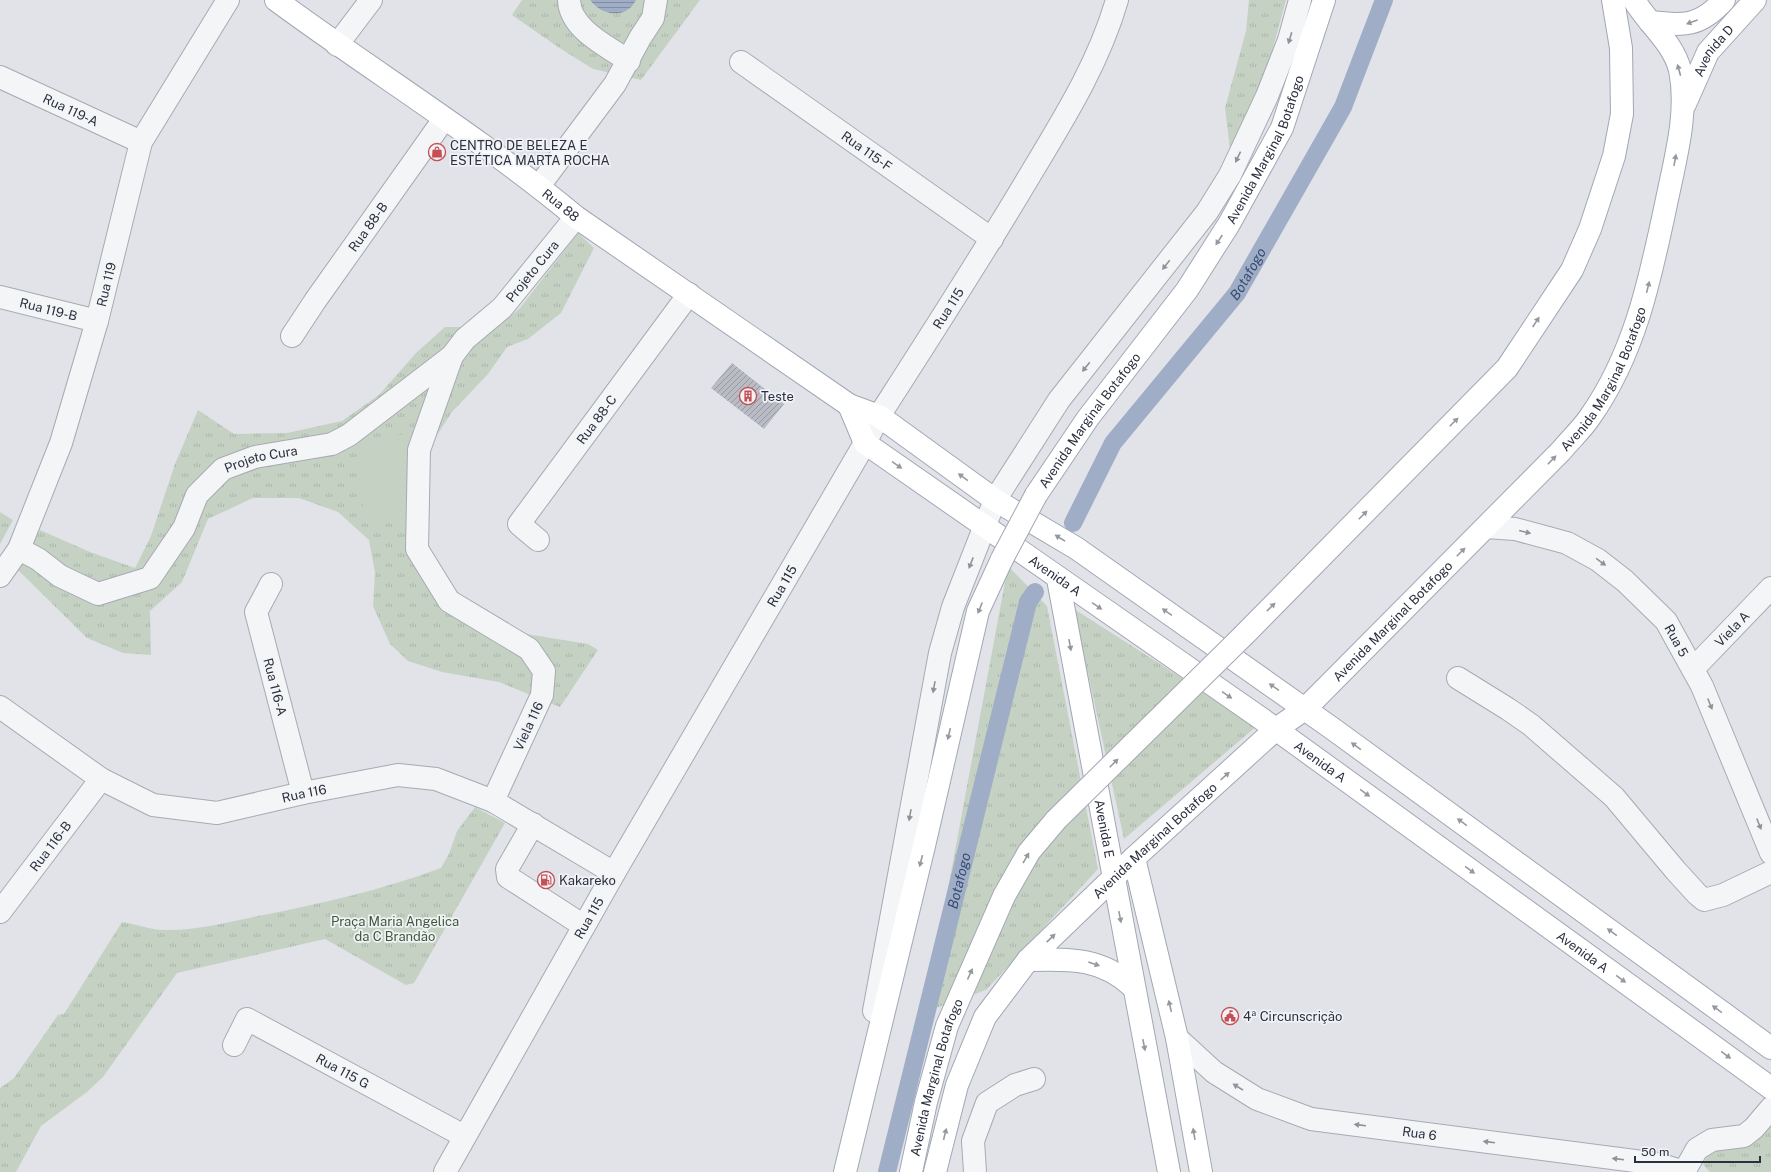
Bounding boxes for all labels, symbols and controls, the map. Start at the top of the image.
one-way arrow [1686,19,1698,25]
street label: Avenida D [1691,22,1737,79]
one-way arrow [1286,32,1292,44]
one-way arrow [1676,64,1682,76]
street label: Avenida Marginal Botafogo [1224,73,1307,227]
street label: Rua 119-A [41,91,101,129]
street label: Rua 115-F [838,128,895,174]
place label: CENTRO DE BELEZA E ESTÉTICA MARTA ROCHA [450,138,610,168]
shop icon: CENTRO DE BELEZA E ESTÉTICA MARTA ROCHA [427,142,447,162]
one-way arrow [1235,151,1241,162]
one-way arrow [1672,154,1678,166]
street label: Rua 88 [539,186,582,225]
street label: Rua 88-B [345,199,391,255]
one-way arrow [1216,234,1223,245]
street label: Projeto Cura [503,238,562,305]
water label: Botafogo [1227,245,1269,303]
one-way arrow [1162,259,1170,270]
street label: Rua 119 [94,261,119,308]
one-way arrow [1645,281,1651,293]
street label: Rua 115 [930,285,967,332]
street label: Rua 119-B [18,295,79,324]
street label: Avenida Marginal Botafogo [1558,305,1649,454]
one-way arrow [1532,317,1540,328]
street label: Avenida Marginal Botafogo [1036,350,1144,491]
one-way arrow [1082,362,1091,373]
building icon: Teste [738,386,758,406]
place label: Teste [761,389,794,404]
street label: Rua 88-C [574,392,620,447]
one-way arrow [1449,417,1459,427]
street label: Projeto Cura [222,443,299,476]
one-way arrow [1548,455,1557,465]
one-way arrow [892,461,902,469]
one-way arrow [958,473,969,481]
one-way arrow [1358,510,1367,520]
one-way arrow [1519,529,1531,535]
one-way arrow [1055,534,1065,542]
one-way arrow [1456,547,1466,557]
street label: Avenida A [1026,552,1084,599]
one-way arrow [968,557,974,569]
street label: Avenida Marginal Botafogo [1330,558,1456,685]
one-way arrow [1596,558,1606,566]
street label: Rua 115 [764,563,800,609]
one-way arrow [977,602,983,614]
one-way arrow [1092,602,1102,610]
one-way arrow [1266,602,1276,612]
one-way arrow [1162,608,1172,616]
street label: Viela A [1712,608,1752,650]
street label: Rua 5 [1661,622,1691,660]
one-way arrow [1067,639,1073,651]
street label: Rua 116-A [260,656,290,717]
one-way arrow [931,681,937,693]
one-way arrow [1268,683,1279,691]
one-way arrow [1222,691,1232,699]
street label: Viela 116 [511,699,546,753]
one-way arrow [1707,699,1713,710]
one-way arrow [946,728,952,740]
street label: Avenida A [1291,738,1349,786]
one-way arrow [1351,742,1362,750]
one-way arrow [1109,758,1119,768]
one-way arrow [1220,771,1231,780]
street label: Avenida Marginal Botafogo [1090,780,1220,902]
street label: Rua 116 [280,782,328,806]
one-way arrow [1359,789,1370,797]
street label: Avenida E [1091,798,1117,859]
one-way arrow [907,809,913,821]
street label: Rua 116-B [27,818,74,874]
one-way arrow [1456,818,1467,827]
one-way arrow [1757,819,1763,831]
water label: Botafogo [944,851,974,911]
one-way arrow [1023,852,1030,864]
one-way arrow [917,854,923,867]
one-way arrow [1465,865,1475,873]
fuel station icon: Kakareko [536,870,556,890]
place label: Kakareko [559,873,616,888]
street label: Rua 115 [571,895,607,942]
one-way arrow [1117,911,1123,923]
park label: Praça Maria Angelica da C Brandão [331,914,459,944]
street label: Avenida A [1554,928,1611,976]
one-way arrow [1606,928,1617,936]
one-way arrow [1046,933,1056,943]
one-way arrow [1089,962,1101,968]
one-way arrow [967,968,973,980]
one-way arrow [1615,974,1626,983]
street label: Avenida Marginal Botafogo [908,996,966,1158]
one-way arrow [1166,1000,1172,1012]
one-way arrow [1712,1005,1722,1013]
public building icon: 4ª Circunscrição [1220,1006,1240,1026]
place label: 4ª Circunscrição [1243,1009,1342,1024]
one-way arrow [1142,1038,1148,1051]
street label: Rua 115 G [313,1051,372,1092]
one-way arrow [1721,1051,1731,1059]
one-way arrow [1232,1083,1244,1090]
one-way arrow [1354,1122,1366,1128]
street label: Rua 6 [1401,1124,1438,1143]
one-way arrow [1191,1127,1197,1140]
one-way arrow [942,1128,948,1140]
scale bar [1635,1138,1760,1164]
one-way arrow [1483,1139,1495,1145]
text: 50 m [1641,1145,1669,1159]
one-way arrow [1612,1155,1624,1162]

